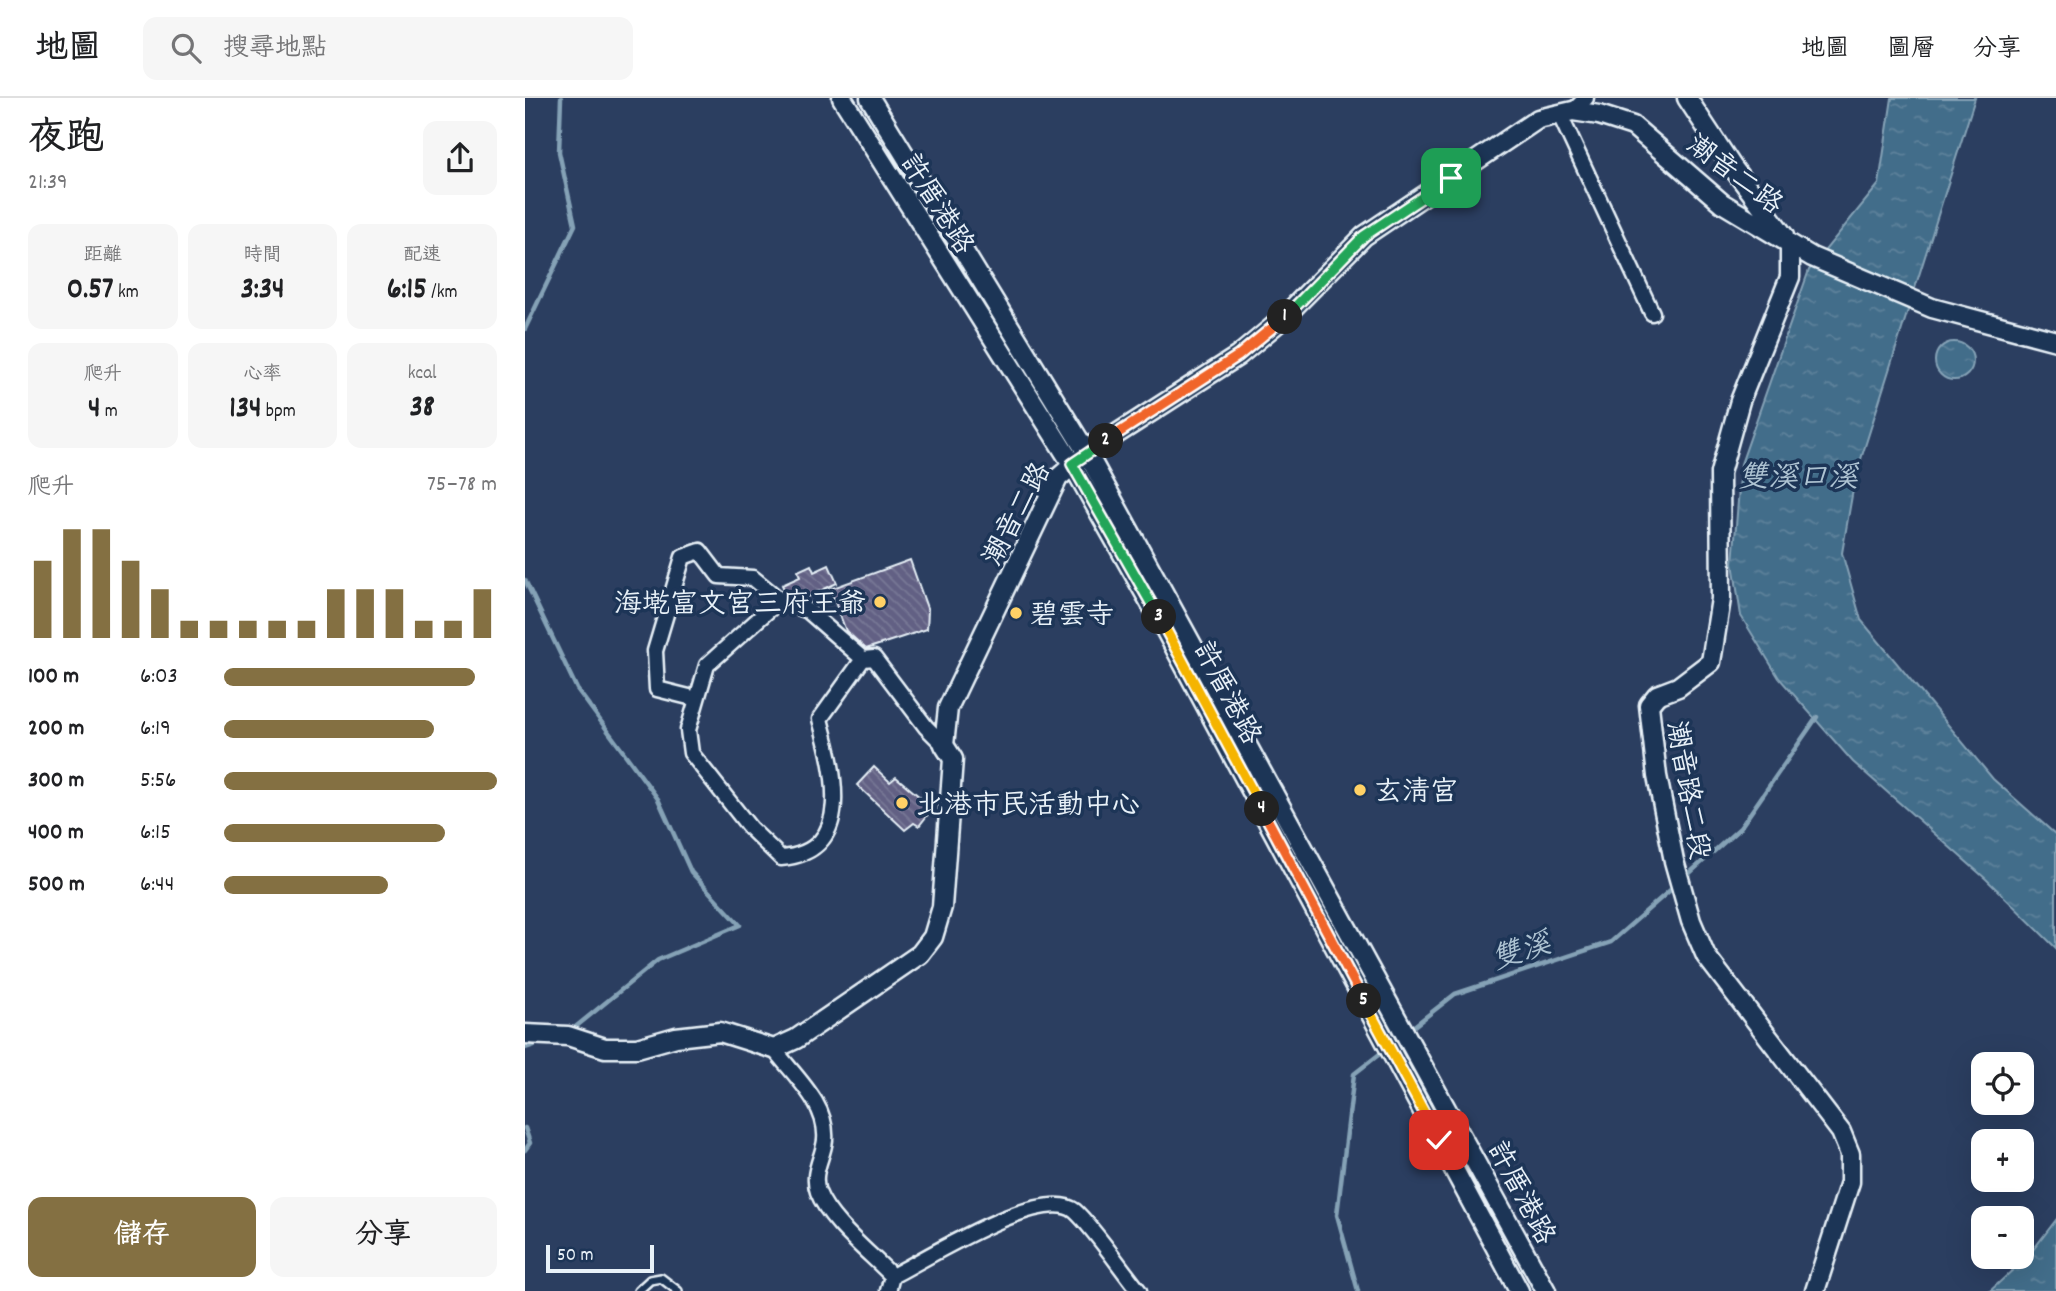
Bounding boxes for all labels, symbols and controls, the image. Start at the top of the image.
search box [143,17,633,80]
text: 地圖 [35,27,101,74]
icon: search [167,29,205,67]
text: 搜尋地點 [223,31,327,68]
text: 地圖 [1801,33,1849,67]
text: 圖層 [1887,33,1935,67]
text: 分享 [1973,33,2021,67]
text: 夜跑 [28,113,104,168]
button: share [423,121,497,195]
street label: 潮音二路 [1676,127,1790,227]
street label: 許厝港路 [888,148,981,264]
pin [1421,148,1481,208]
icon: arrive [1432,159,1470,197]
text: 21:39 [28,167,68,200]
text: 距離 [84,243,122,270]
text: 時間 [243,243,282,270]
text: 配速 [403,243,441,270]
text: 0.57 [67,270,114,313]
text: 3:34 [240,270,285,313]
text: 6:15 [387,270,427,313]
text: km [114,280,139,307]
text: /km [427,280,458,307]
pin: 1 [1267,300,1303,334]
text: 1 [1282,303,1287,330]
text: kcal [408,361,437,388]
text: 爬升 [84,362,122,389]
text: 心率 [243,362,282,389]
text: 38 [409,388,435,431]
text: 4 [88,389,100,432]
text: 134 [229,389,261,432]
text: m [100,399,118,426]
text: bpm [261,399,296,426]
pin: 2 [1089,424,1123,458]
text: 2 [1101,427,1110,454]
street label: 潮音二路 [975,457,1063,574]
water label: 雙溪口溪 [1738,459,1860,502]
text: 75–78 m [427,469,497,502]
text: 爬升 [28,472,74,505]
place label: 海墘富文宮三府王爺 [614,587,866,627]
marker: 海墘富文宮三府王爺 [872,594,888,610]
place label: 碧雲寺 [1030,598,1114,638]
pin: 3 [1141,600,1177,634]
text: 3 [1154,603,1163,630]
marker: 碧雲寺 [1008,605,1024,621]
street label: 許厝港路 [1181,636,1269,753]
text: 100 m [28,661,79,694]
text: 6:03 [140,661,178,694]
text: 200 m [28,713,84,746]
text: 6:19 [140,713,171,746]
street label: 潮音路二段 [1653,718,1717,863]
text: 300 m [28,765,84,798]
text: 5:56 [140,765,176,798]
place label: 玄清宮 [1374,775,1458,815]
marker: 玄清宮 [1352,782,1368,798]
place label: 北港市民活動中心 [916,788,1140,828]
pin: 4 [1245,792,1279,826]
marker: 北港市民活動中心 [894,795,910,811]
text: 4 [1258,795,1265,822]
text: 400 m [28,817,84,850]
text: 6:15 [140,817,171,850]
text: 500 m [28,869,85,902]
text: 6:44 [140,869,174,902]
water label: 雙溪 [1487,924,1559,984]
pin: 5 [1347,984,1381,1018]
text: 5 [1359,987,1368,1014]
map controls [1971,1052,2034,1269]
button: locate [1971,1052,2034,1115]
pin [1409,1110,1469,1170]
icon: check [1420,1121,1458,1159]
button: + [1971,1129,2034,1192]
street label: 許厝港路 [1475,1136,1563,1253]
button: 儲存 [28,1197,256,1277]
button: 分享 [270,1197,497,1277]
button: − [1971,1206,2034,1269]
scale bar [546,1242,655,1274]
text: 50 m [557,1243,594,1270]

